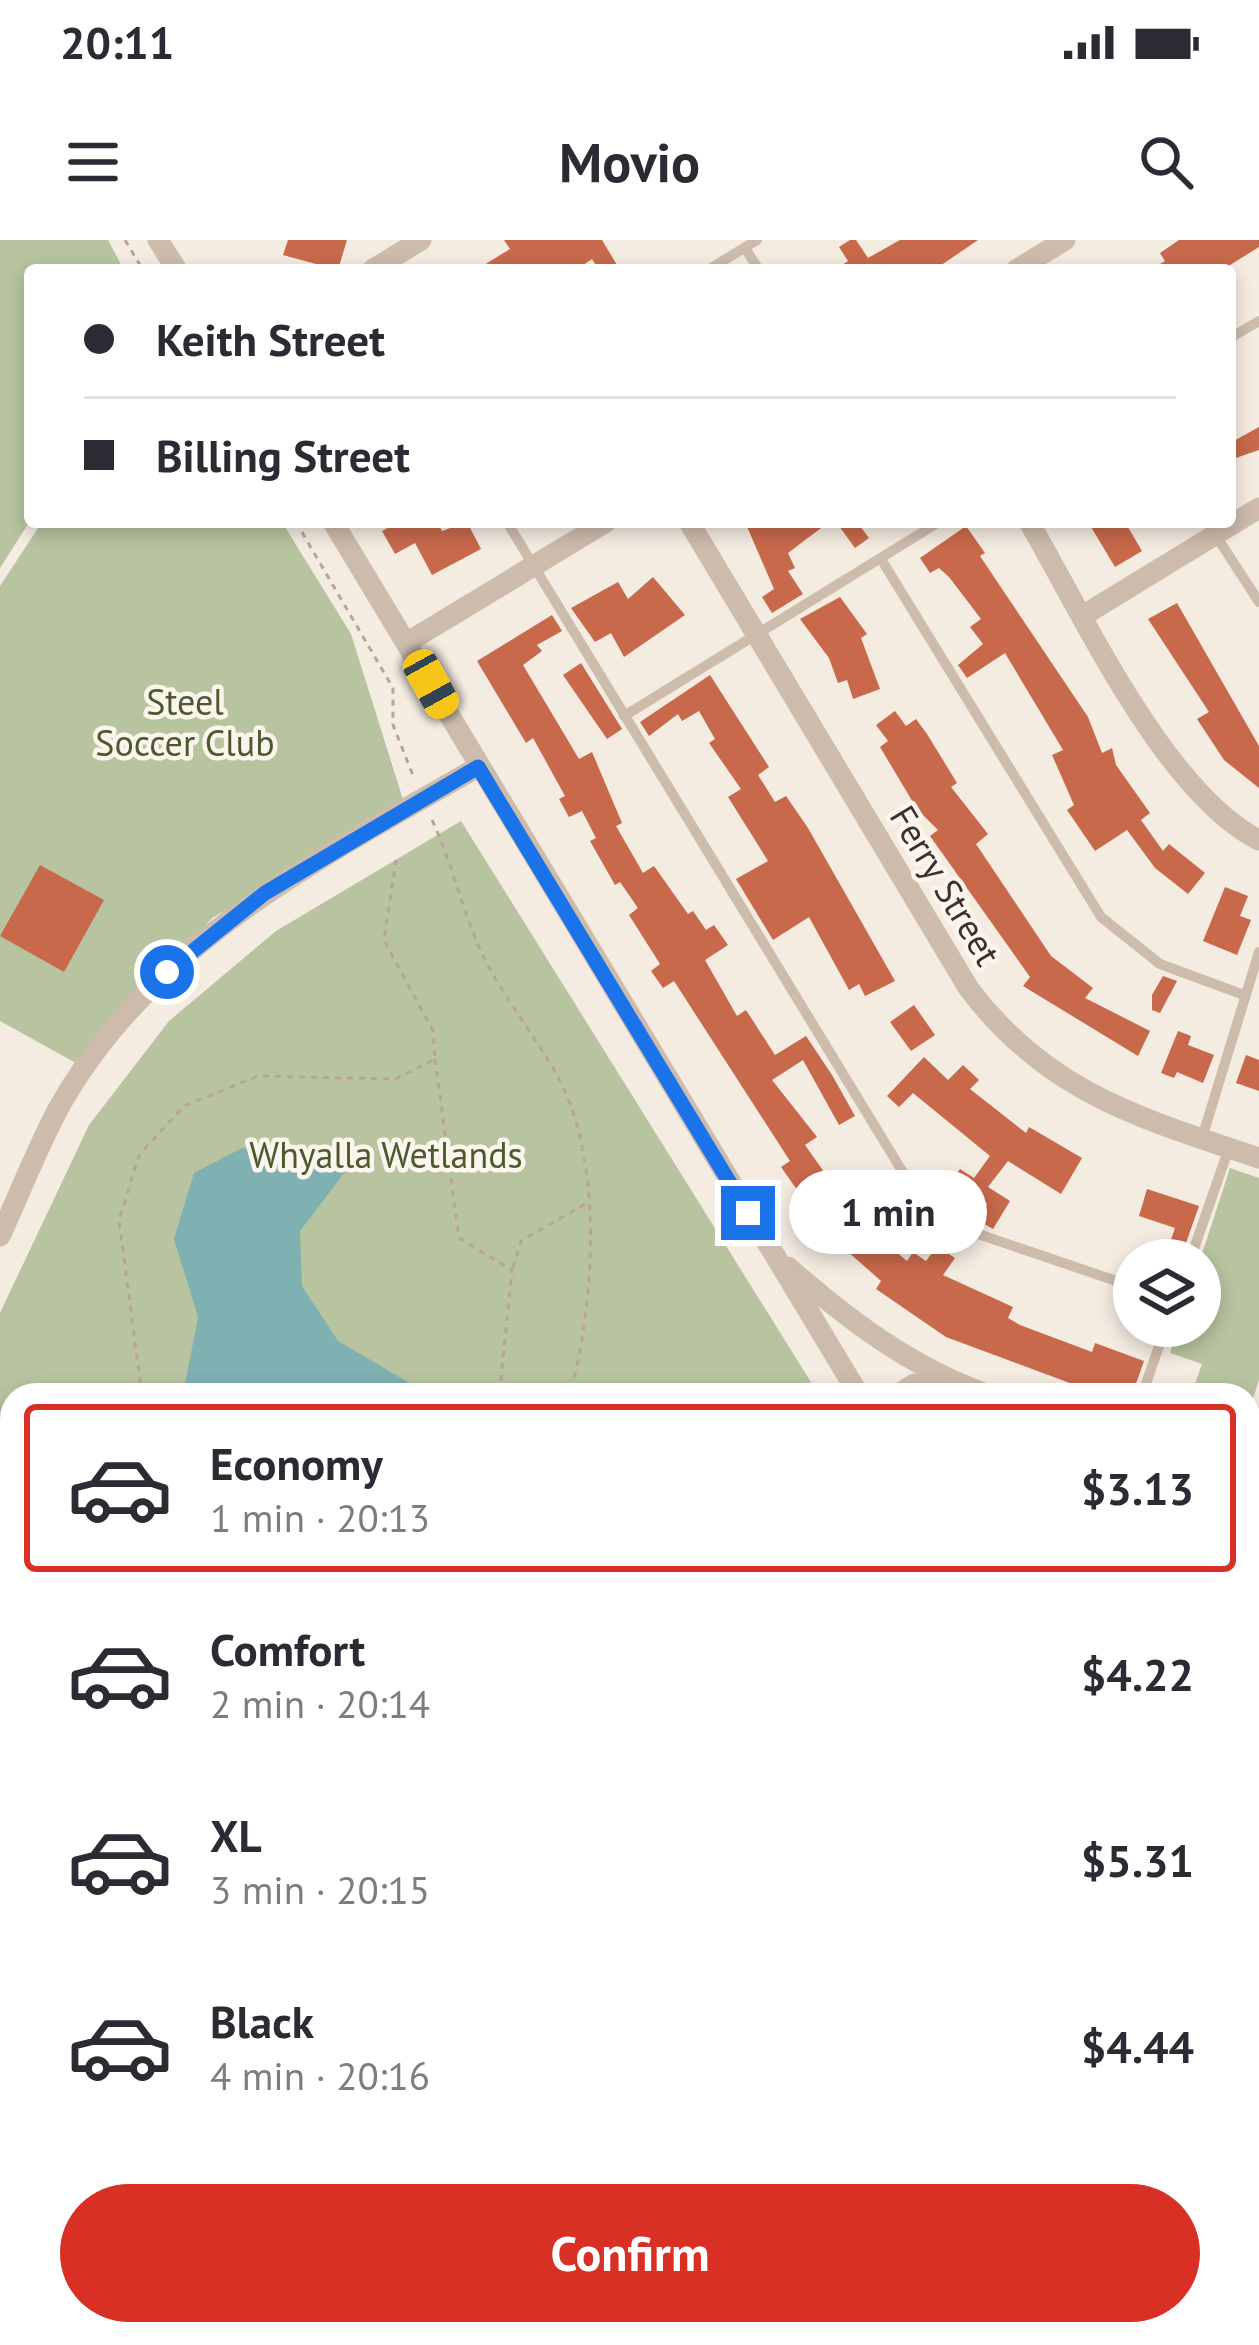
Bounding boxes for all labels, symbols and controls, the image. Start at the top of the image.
text: 20:11 [60,13,174,71]
text: Movio [559,127,700,197]
icon: menu [60,129,126,195]
icon: search [1133,129,1199,195]
text: Keith Street [156,310,385,368]
text: Billing Street [156,426,410,484]
car [398,644,464,724]
park label: Steel Soccer Club [95,678,275,766]
street label: Ferry Street [880,796,1012,974]
route start [140,945,194,999]
park label: Whyalla Wetlands [249,1131,523,1178]
callout: 1 min [790,1171,988,1255]
route end [721,1186,775,1240]
text: 1 min [840,1186,936,1237]
map controls [1113,1239,1221,1347]
button: layers [1113,1239,1221,1347]
icon: car [66,1434,174,1542]
text: Economy [210,1434,383,1492]
text: $3.13 [1081,1459,1194,1517]
text: 1 min · 20:13 [210,1492,430,1543]
icon: car [66,1620,174,1728]
text: Comfort [210,1620,365,1678]
text: $4.22 [1081,1645,1194,1703]
text: 2 min · 20:14 [210,1678,430,1729]
icon: car [66,1806,174,1914]
text: XL [210,1806,262,1864]
text: $5.31 [1081,1831,1194,1889]
text: 3 min · 20:15 [210,1864,430,1915]
icon: car [66,1992,174,2100]
text: Black [210,1992,314,2050]
text: $4.44 [1081,2017,1194,2075]
text: 4 min · 20:16 [210,2050,430,2101]
button: Confirm [60,2184,1200,2322]

